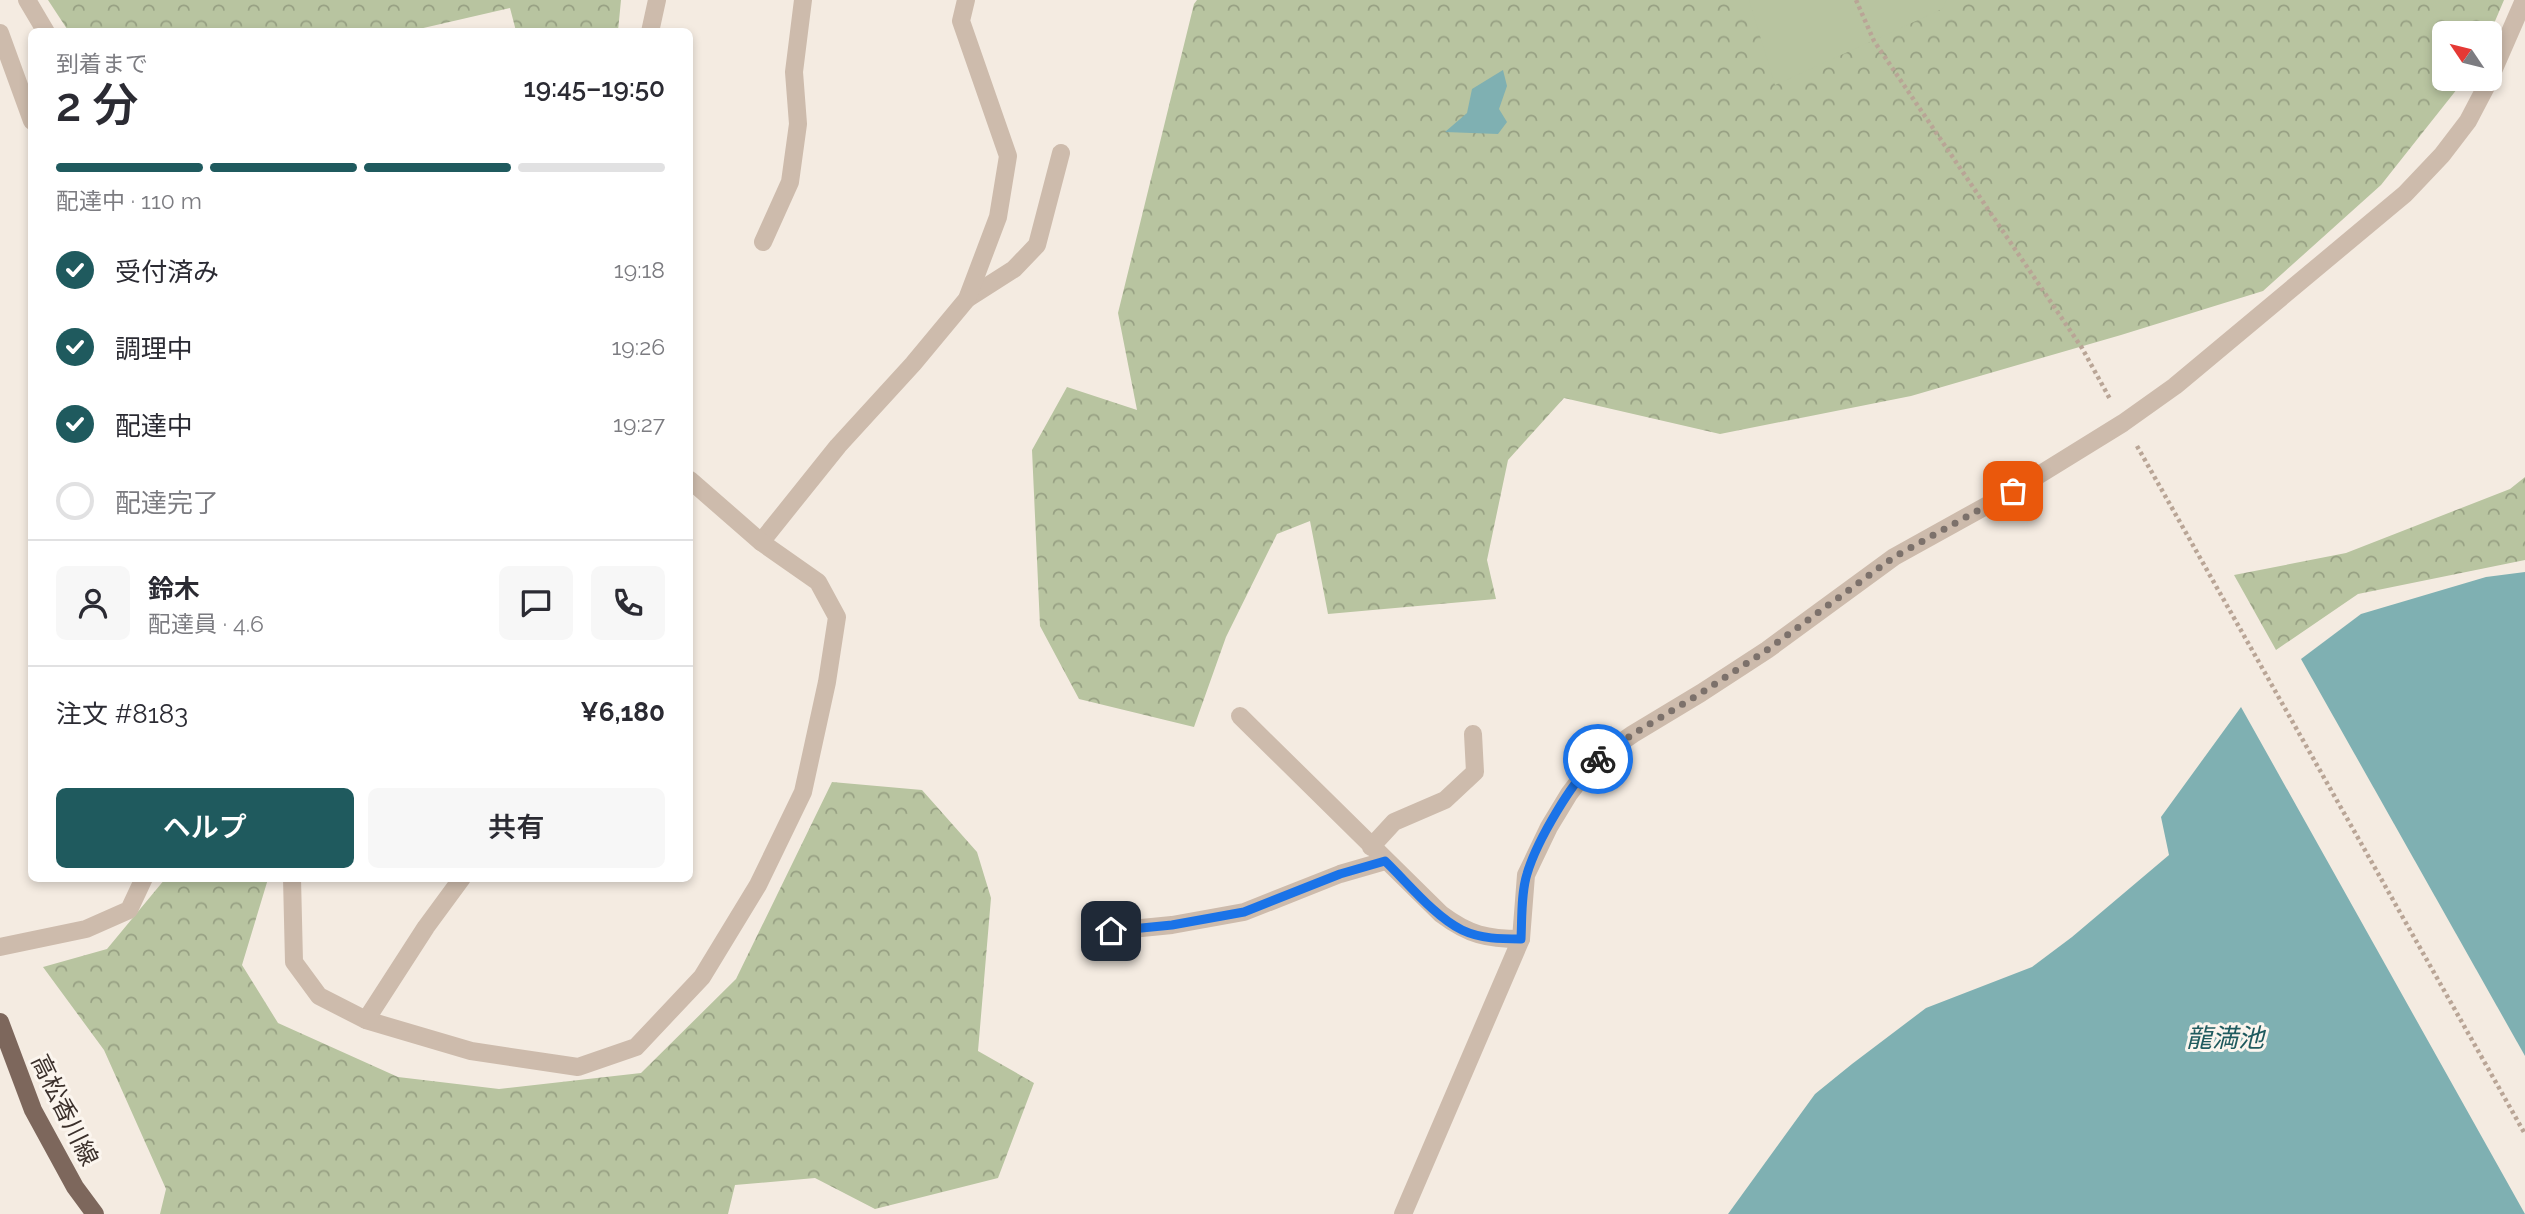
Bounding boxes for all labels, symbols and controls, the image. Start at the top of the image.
north arrow [2432,21,2502,91]
map controls [2432,21,2502,91]
text: 到着まで [56,50,148,77]
text: 19:45–19:50 [524,73,665,103]
text: 2 分 [56,78,139,132]
text: 配達中 · 110 m [56,187,202,214]
icon: check [56,251,94,289]
text: 19:18 [614,256,665,283]
text: 受付済み [115,257,219,287]
icon: check [56,328,94,366]
text: 19:26 [612,333,665,360]
text: 調理中 [115,334,193,364]
icon: check [56,405,94,443]
text: 19:27 [613,410,665,437]
text: 配達中 [115,411,193,441]
pin [1983,461,2043,521]
icon: bag [1994,472,2032,510]
text: 配達完了 [115,488,219,518]
button: person [56,566,130,640]
button: chat [499,566,573,640]
button: phone [591,566,665,640]
text: 鈴木 [148,574,200,604]
text: 配達員 · 4.6 [148,610,264,637]
text: ¥6,180 [580,697,665,727]
text: 注文 #8183 [56,699,188,729]
courier [1563,724,1633,794]
icon: bike [1579,740,1617,778]
button: ヘルプ [56,788,354,868]
button: 共有 [368,788,665,868]
pin [1081,901,1141,961]
icon: home [1092,912,1130,950]
water label: 龍満池 [2186,1023,2267,1053]
street label: 高松香川線 [26,1050,104,1170]

